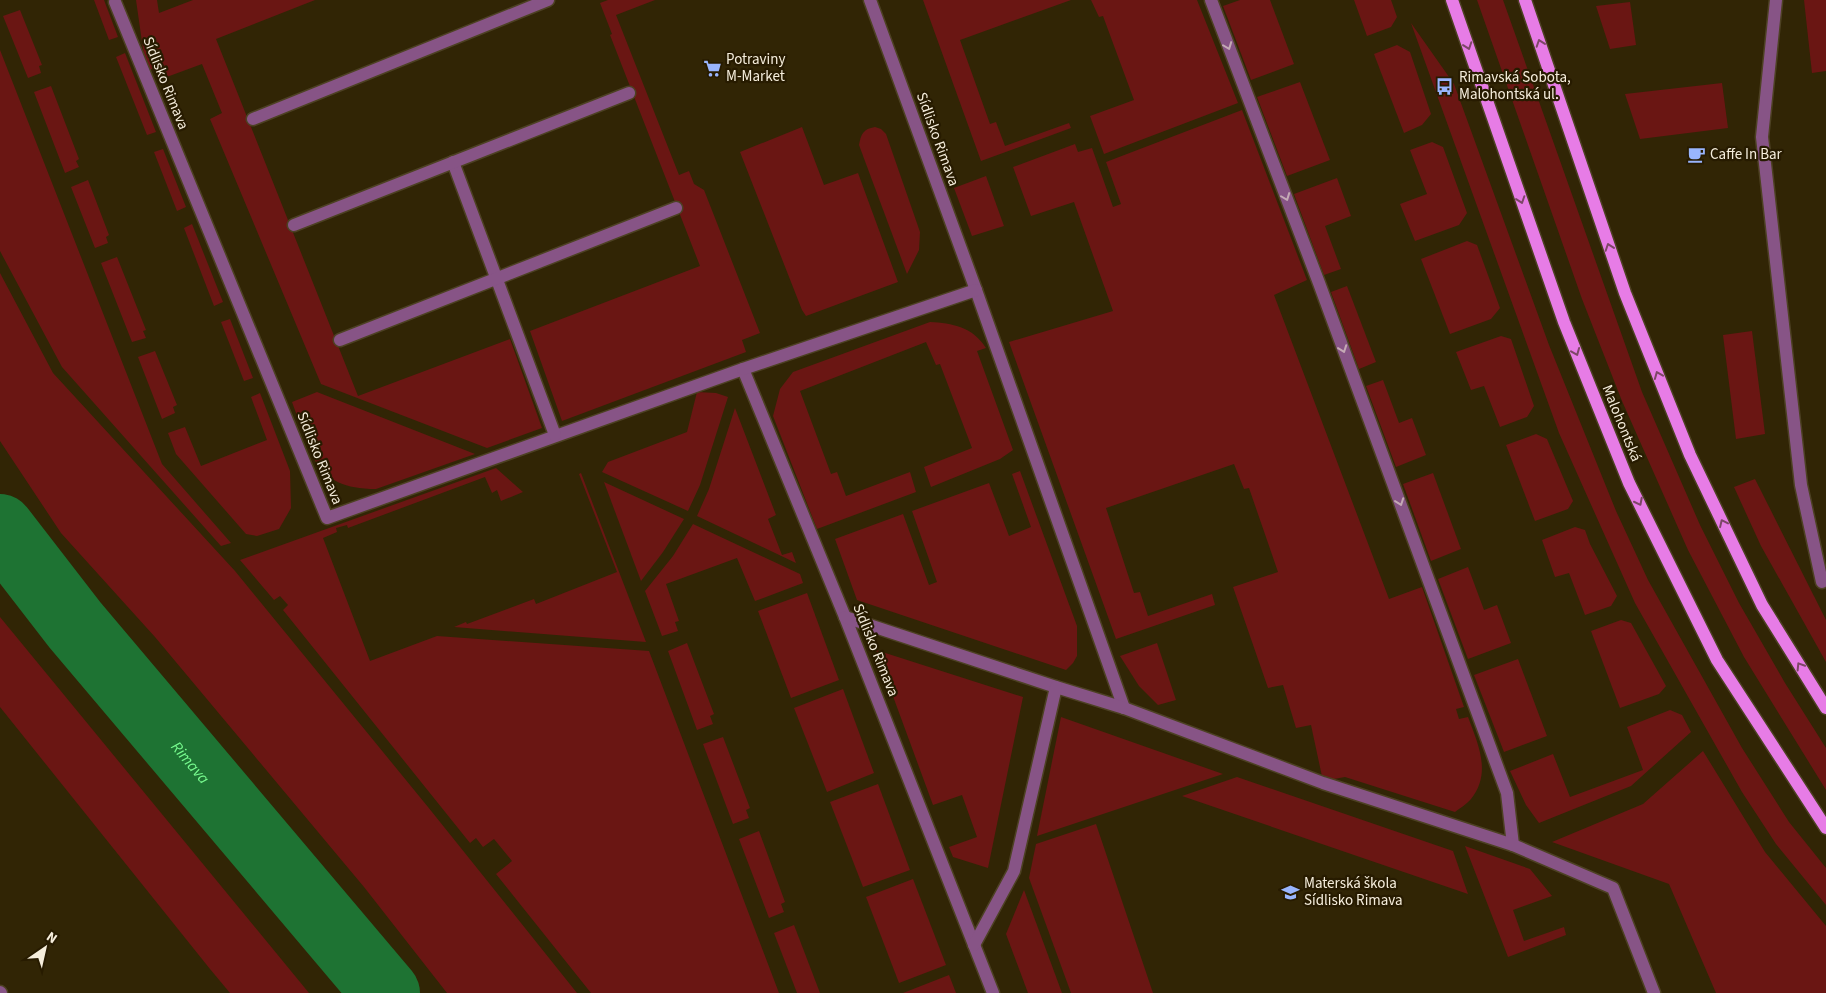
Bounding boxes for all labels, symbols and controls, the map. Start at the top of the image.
street label: Sídlisko Rimava [137,34,194,133]
one-way arrow [1536,40,1546,48]
one-way arrow [1222,41,1232,49]
one-way arrow [1462,41,1472,50]
place label: Potraviny M-Market [726,49,785,87]
supermarket icon: Potraviny M-Market [702,58,722,78]
place label: Rimavská Sobota, Malohontská ul. [1459,67,1571,105]
bus stop icon: Rimavská Sobota, Malohontská ul. [1435,76,1455,96]
street label: Sídlisko Rimava [911,89,964,189]
cafe icon: Caffe In Bar [1686,144,1706,164]
place label: Caffe In Bar [1710,144,1783,165]
one-way arrow [1280,192,1290,201]
one-way arrow [1515,195,1525,203]
one-way arrow [1605,243,1615,251]
one-way arrow [1337,345,1347,353]
one-way arrow [1571,348,1581,356]
one-way arrow [1654,371,1664,380]
street label: Malohontská [1597,382,1646,465]
street label: Sídlisko Rimava [291,409,348,508]
one-way arrow [1394,497,1404,506]
one-way arrow [1633,497,1643,506]
one-way arrow [1719,520,1729,529]
street label: Sídlisko Rimava [847,601,904,700]
one-way arrow [1797,663,1806,672]
water label: Rimava [166,737,215,789]
place label: Materská škola Sídlisko Rimava [1304,873,1403,911]
school or university icon: Materská škola Sídlisko Rimava [1280,882,1300,902]
north arrow [20,923,70,973]
text: N [42,927,61,949]

